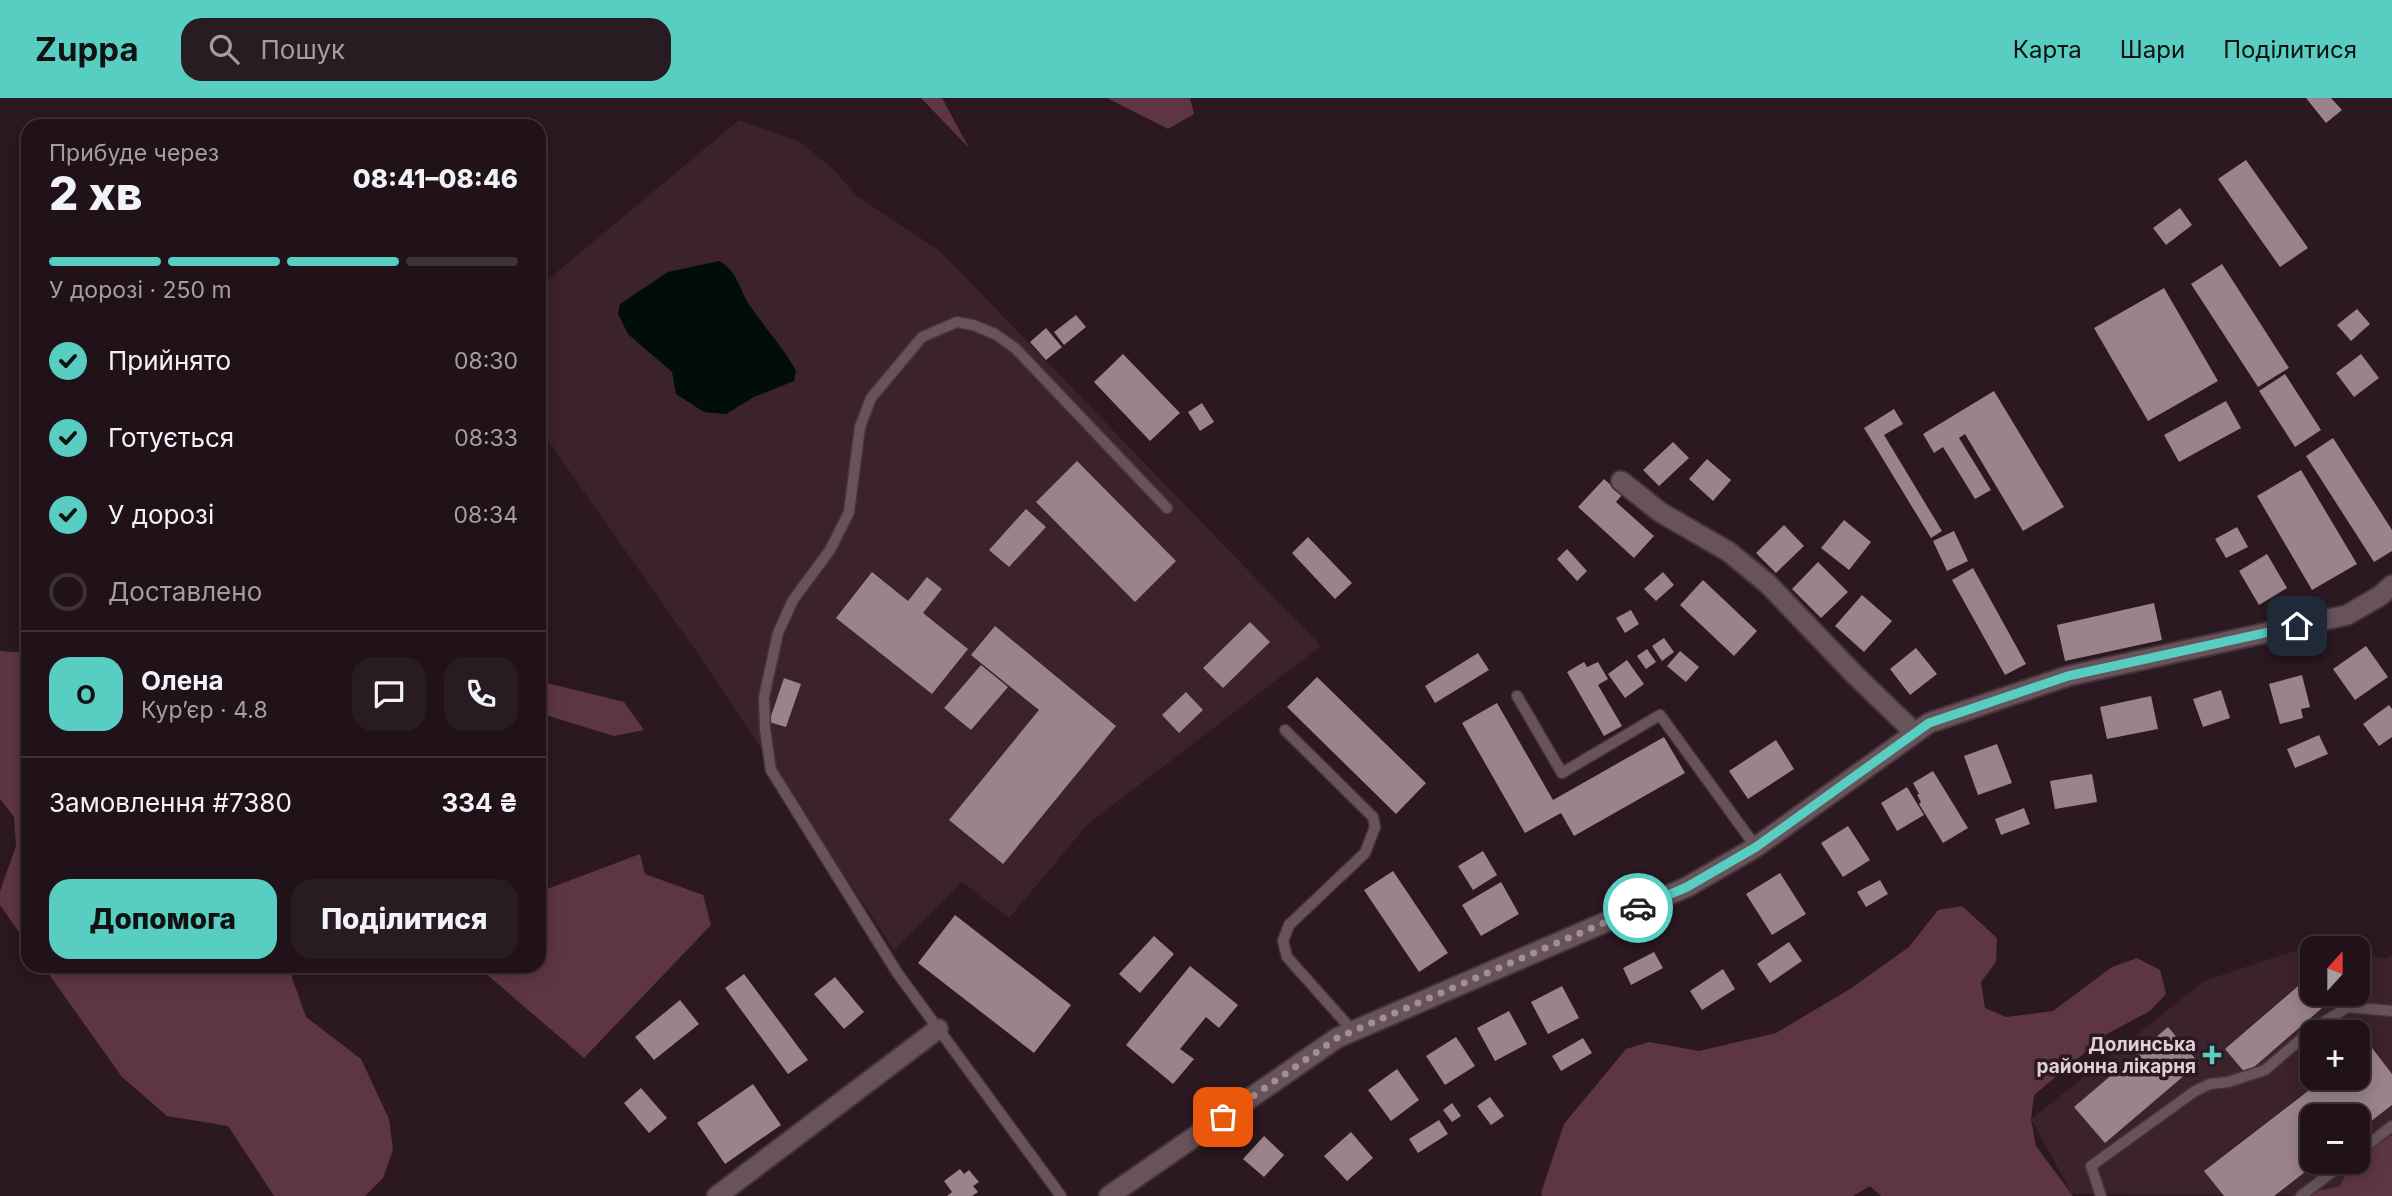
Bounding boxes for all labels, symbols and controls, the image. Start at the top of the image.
search box [181,18,671,81]
text: Zuppa [35,29,139,69]
icon: search [205,30,243,68]
text: Пошук [261,34,345,65]
text: Карта [2013,35,2082,64]
text: Шари [2120,35,2185,64]
text: Поділитися [2223,35,2357,64]
text: Прибуде через [49,139,219,167]
text: 08:41–08:46 [353,163,518,194]
text: 2 хв [49,165,142,221]
text: У дорозі · 250 m [49,276,232,304]
icon: check [49,342,87,380]
text: Прийнято [108,345,231,376]
text: 08:30 [454,347,518,375]
icon: check [49,419,87,457]
text: Готується [108,422,234,453]
text: 08:33 [454,424,518,452]
icon: check [49,496,87,534]
text: У дорозі [108,499,214,530]
text: 08:34 [454,501,518,529]
text: Доставлено [108,576,262,607]
pin [2267,596,2327,656]
icon: home [2278,607,2316,645]
button: chat [352,657,426,731]
button: phone [444,657,518,731]
text: Олена [141,665,224,696]
text: О [76,679,96,710]
text: Кур’єр · 4.8 [141,696,268,724]
text: Замовлення #7380 [49,787,292,818]
text: 334 ₴ [441,787,518,818]
courier [1603,873,1673,943]
button: Допомога [49,879,277,959]
button: Поділитися [291,879,518,959]
icon: car [1619,889,1657,927]
north arrow [2300,936,2370,1006]
map controls [2300,936,2370,1174]
button: + [2300,1020,2370,1090]
place label: Долинська районна лікарня [2037,1033,2196,1078]
marker: Долинська районна лікарня [2202,1045,2222,1065]
pin [1193,1087,1253,1147]
icon: bag [1204,1098,1242,1136]
button: − [2300,1104,2370,1174]

